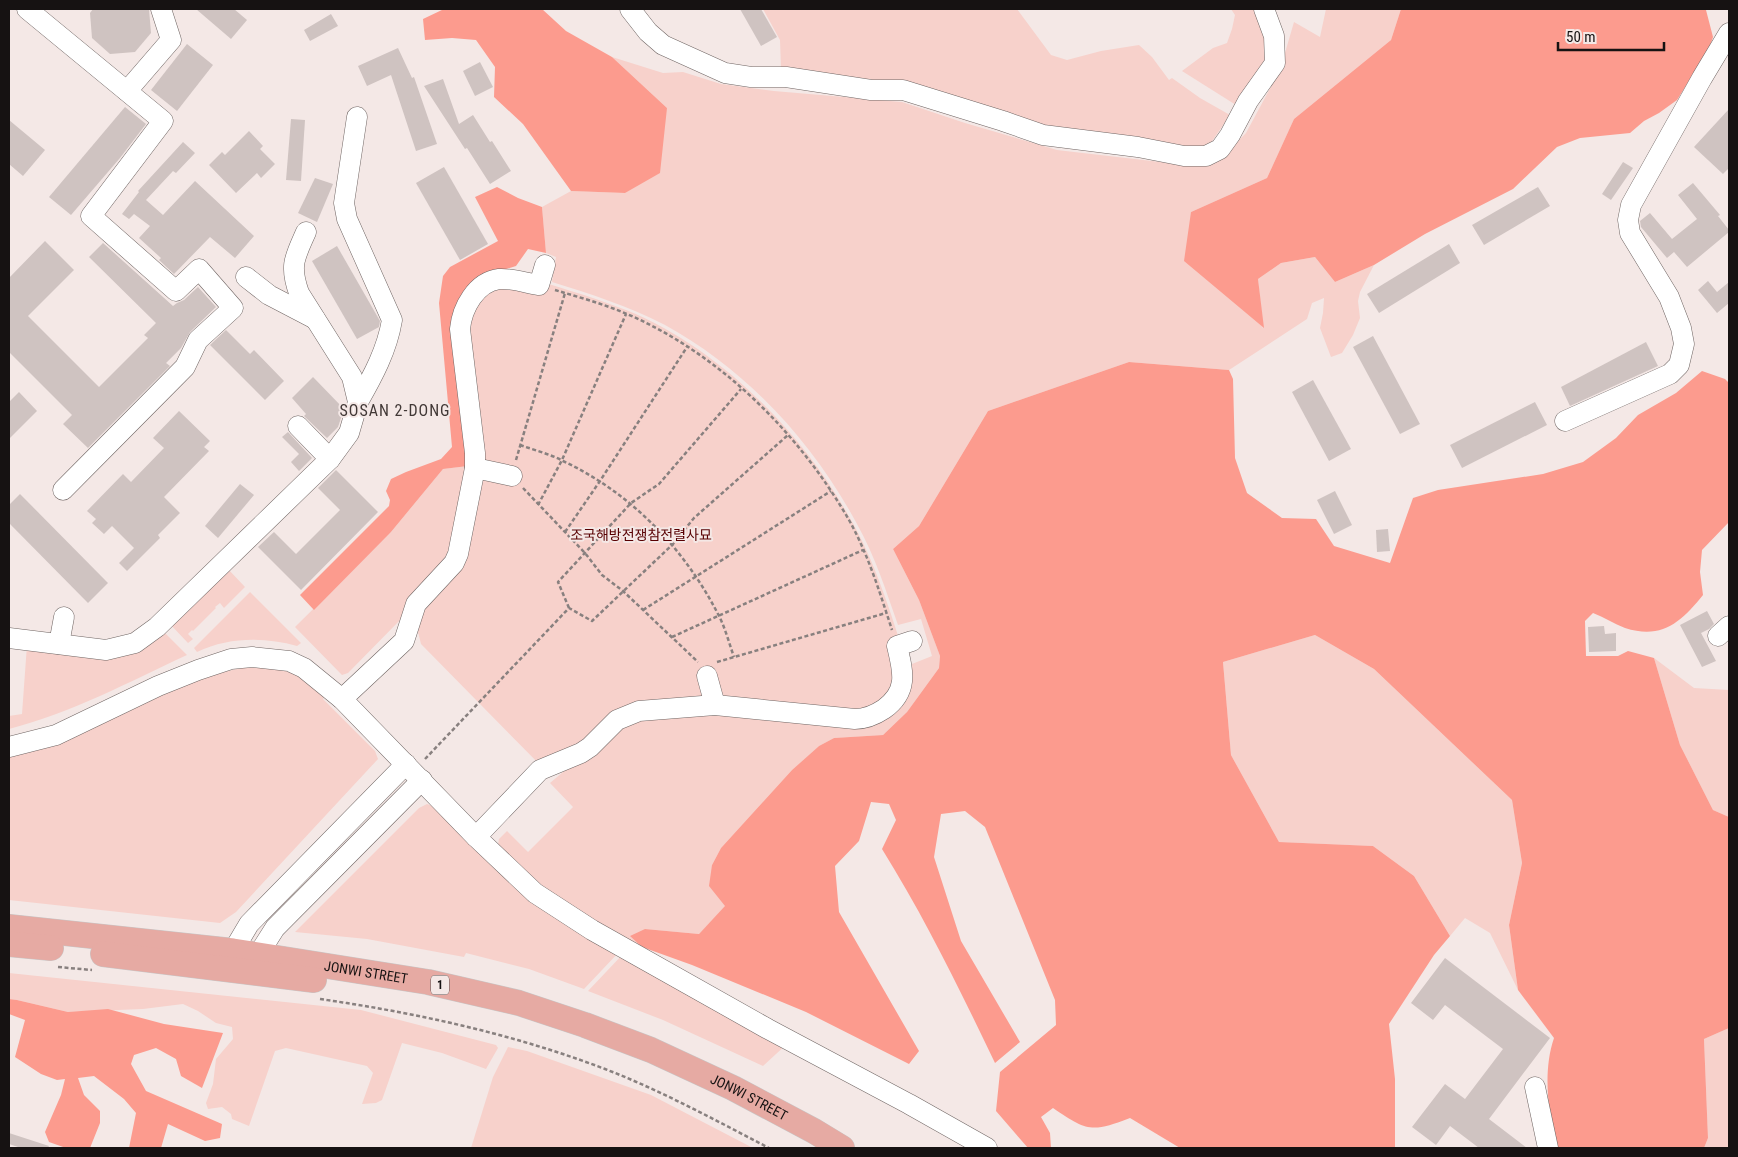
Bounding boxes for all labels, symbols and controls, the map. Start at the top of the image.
scale bar [1558,20,1664,52]
text: 50 m [1566,28,1596,46]
district label: SOSAN 2-DONG [339,401,451,420]
park label: 조국해방전쟁참전렬사묘 [570,527,712,543]
street label: JONWI STREET [323,958,409,987]
road number: 1 [431,976,449,994]
street label: JONWI STREET [708,1071,790,1124]

